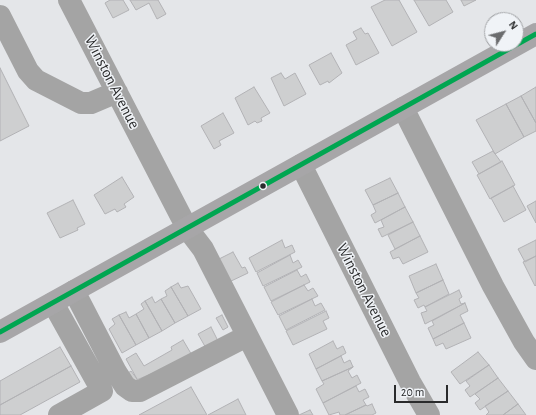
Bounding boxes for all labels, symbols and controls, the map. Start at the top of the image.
north arrow [484,12,524,52]
text: N [507,19,520,32]
street label: Winston Avenue [80,32,144,132]
unlabelled marker [258,181,268,191]
street label: Winston Avenue [332,240,396,340]
scale bar [396,377,450,403]
text: 20 m [401,386,424,398]

